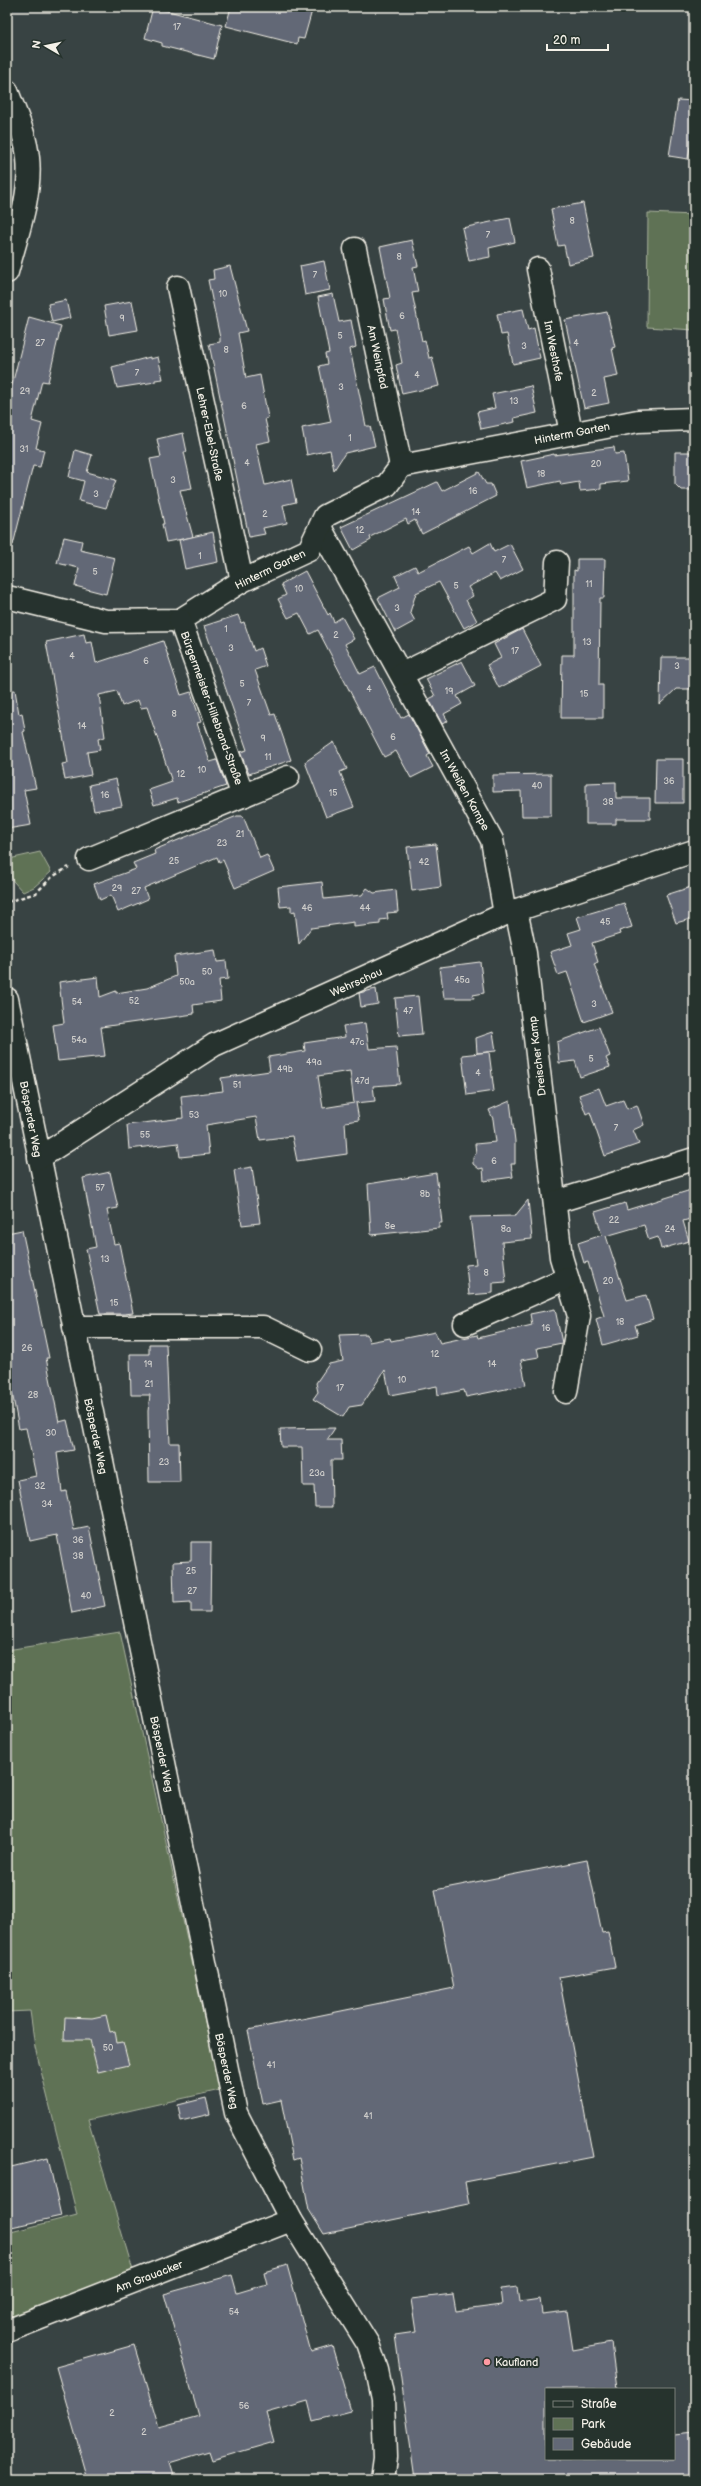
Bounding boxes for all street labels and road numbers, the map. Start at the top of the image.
street label: Im Westhofe [541,320,566,383]
street label: Am Weinpfad [364,324,391,390]
street label: Lehrer-Ebel-Straße [193,386,226,483]
street label: Hinterm Garten [533,420,611,447]
street label: Hinterm Garten [233,547,308,592]
street label: Bürgermeister-Hillebrand-Straße [178,630,246,787]
street label: Im Weißen Kampe [437,747,492,833]
street label: Wehrschau [328,965,384,1000]
street label: Dreischer Kamp [526,1015,549,1097]
street label: Bösperder Weg [17,1080,44,1158]
street label: Bösperder Weg [81,1397,110,1475]
street label: Bösperder Weg [147,1715,176,1793]
street label: Bösperder Weg [212,2032,241,2110]
street label: Am Grauacker [114,2257,186,2295]

